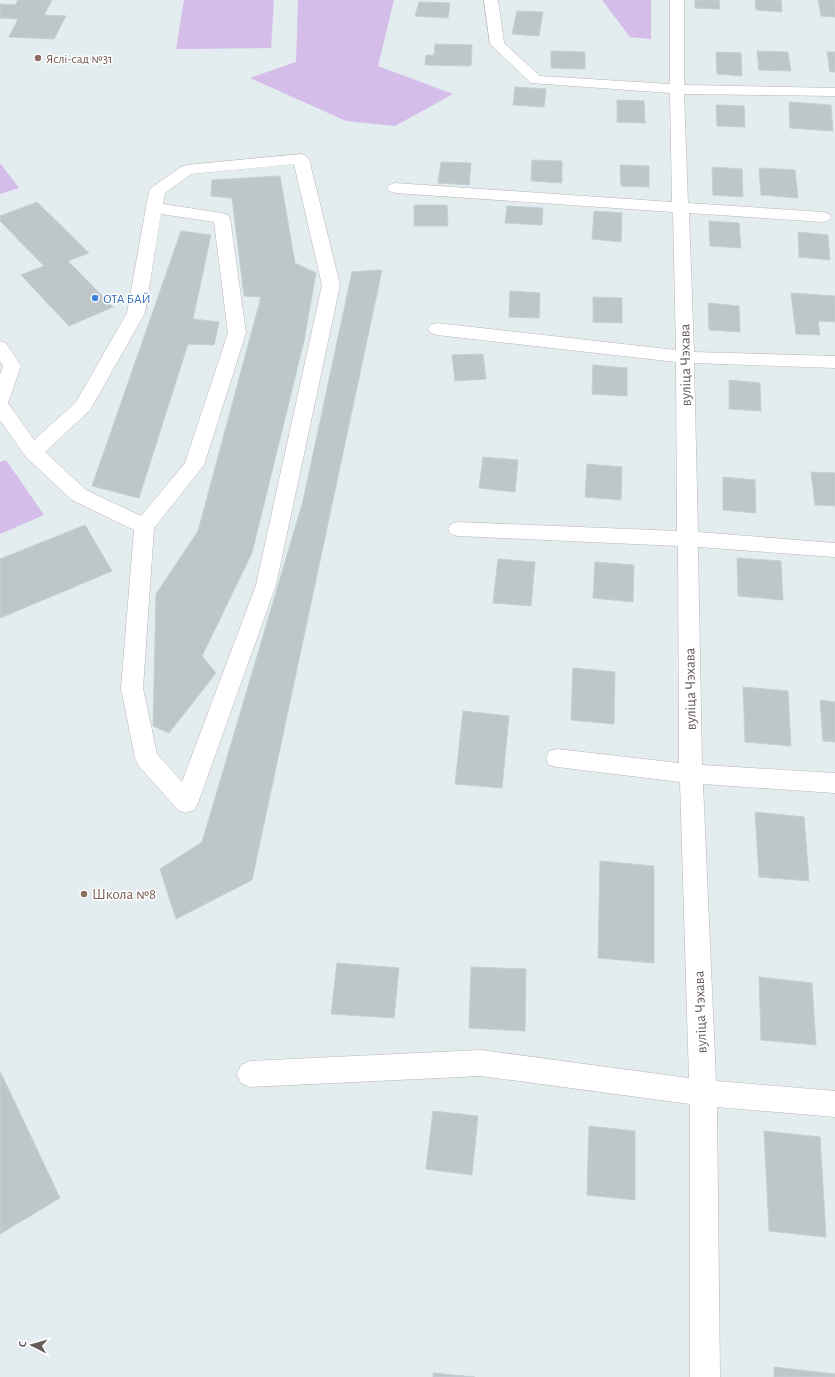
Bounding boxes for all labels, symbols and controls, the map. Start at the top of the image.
marker: Яслі-сад №31 [33,53,43,63]
place label: Яслі-сад №31 [46,53,112,66]
place label: ОТА БАЙ [103,292,151,306]
marker: ОТА БАЙ [90,293,100,303]
street label: вуліца Чэхава [677,323,694,406]
street label: вуліца Чэхава [682,647,699,730]
place label: Школа №8 [92,887,156,902]
marker: Школа №8 [79,889,89,899]
street label: вуліца Чэхава [692,970,709,1054]
north arrow [12,1325,52,1365]
text: С [17,1340,28,1348]

